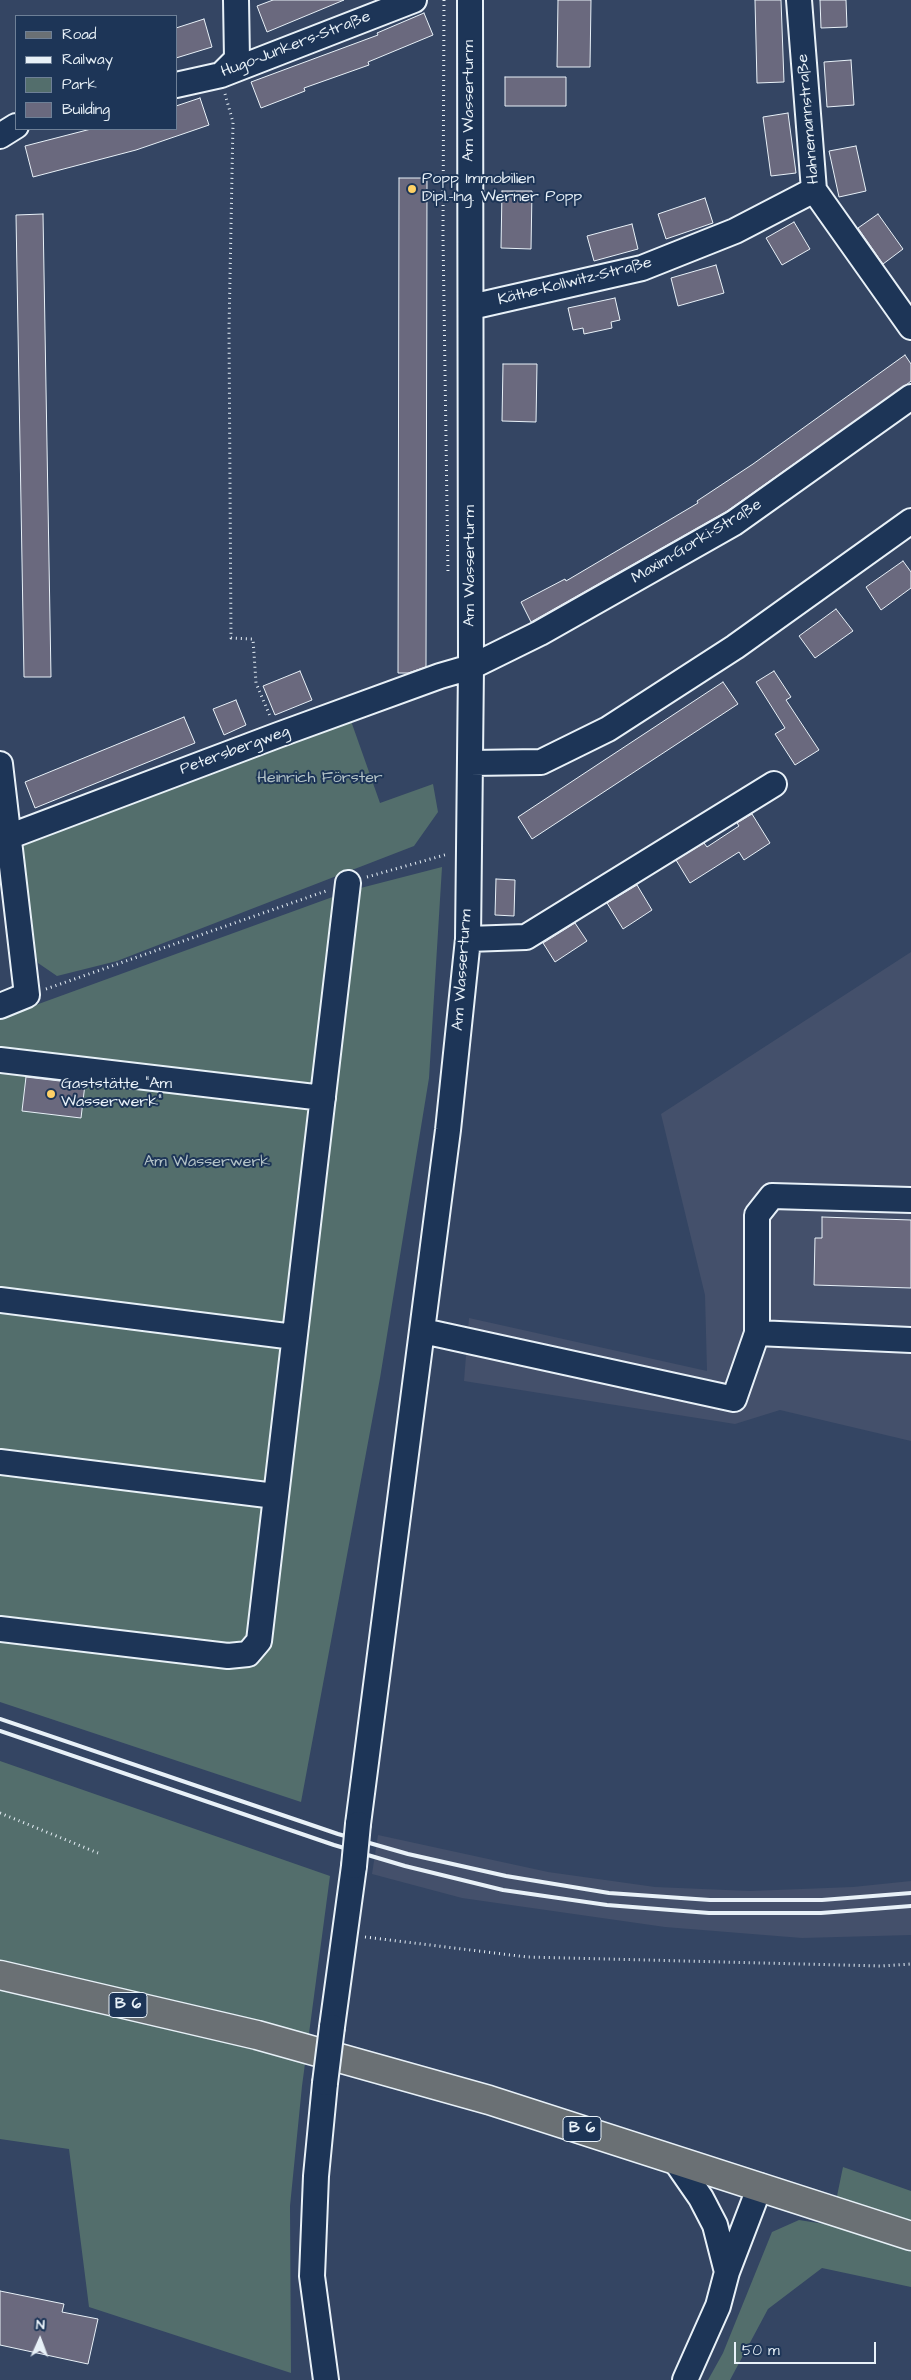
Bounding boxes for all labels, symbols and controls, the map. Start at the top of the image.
street label: Hugo-Junkers-Straße [218,8,374,82]
legend [15,15,178,130]
text: Road [62,24,96,45]
street label: Am Wasserturm [460,40,480,162]
text: Railway [62,49,113,70]
street label: Hahnemannstraße [794,53,824,185]
text: Park [62,74,97,95]
text: Building [62,99,110,120]
place label: Popp Immobilien Dipl.-Ing. Werner Popp [422,170,582,208]
marker: Popp Immobilien Dipl.-Ing. Werner Popp [406,183,418,195]
street label: Käthe-Kollwitz-Straße [496,254,654,310]
street label: Maxim-Gorki-Straße [628,495,766,589]
street label: Am Wasserturm [461,505,481,627]
street label: Petersbergweg [177,722,293,780]
park label: Heinrich Förster [257,769,383,789]
street label: Am Wasserturm [449,909,477,1031]
place label: Gaststätte "Am Wasserwerk" [61,1075,172,1113]
marker: Gaststätte "Am Wasserwerk" [45,1088,57,1100]
park label: Am Wasserwerk [144,1153,270,1173]
road number: B 6 [109,1992,147,2018]
road number: B 6 [563,2116,601,2142]
north arrow [15,2315,65,2365]
text: N [36,2315,45,2335]
scale bar [736,2332,878,2364]
text: 50 m [742,2340,780,2361]

